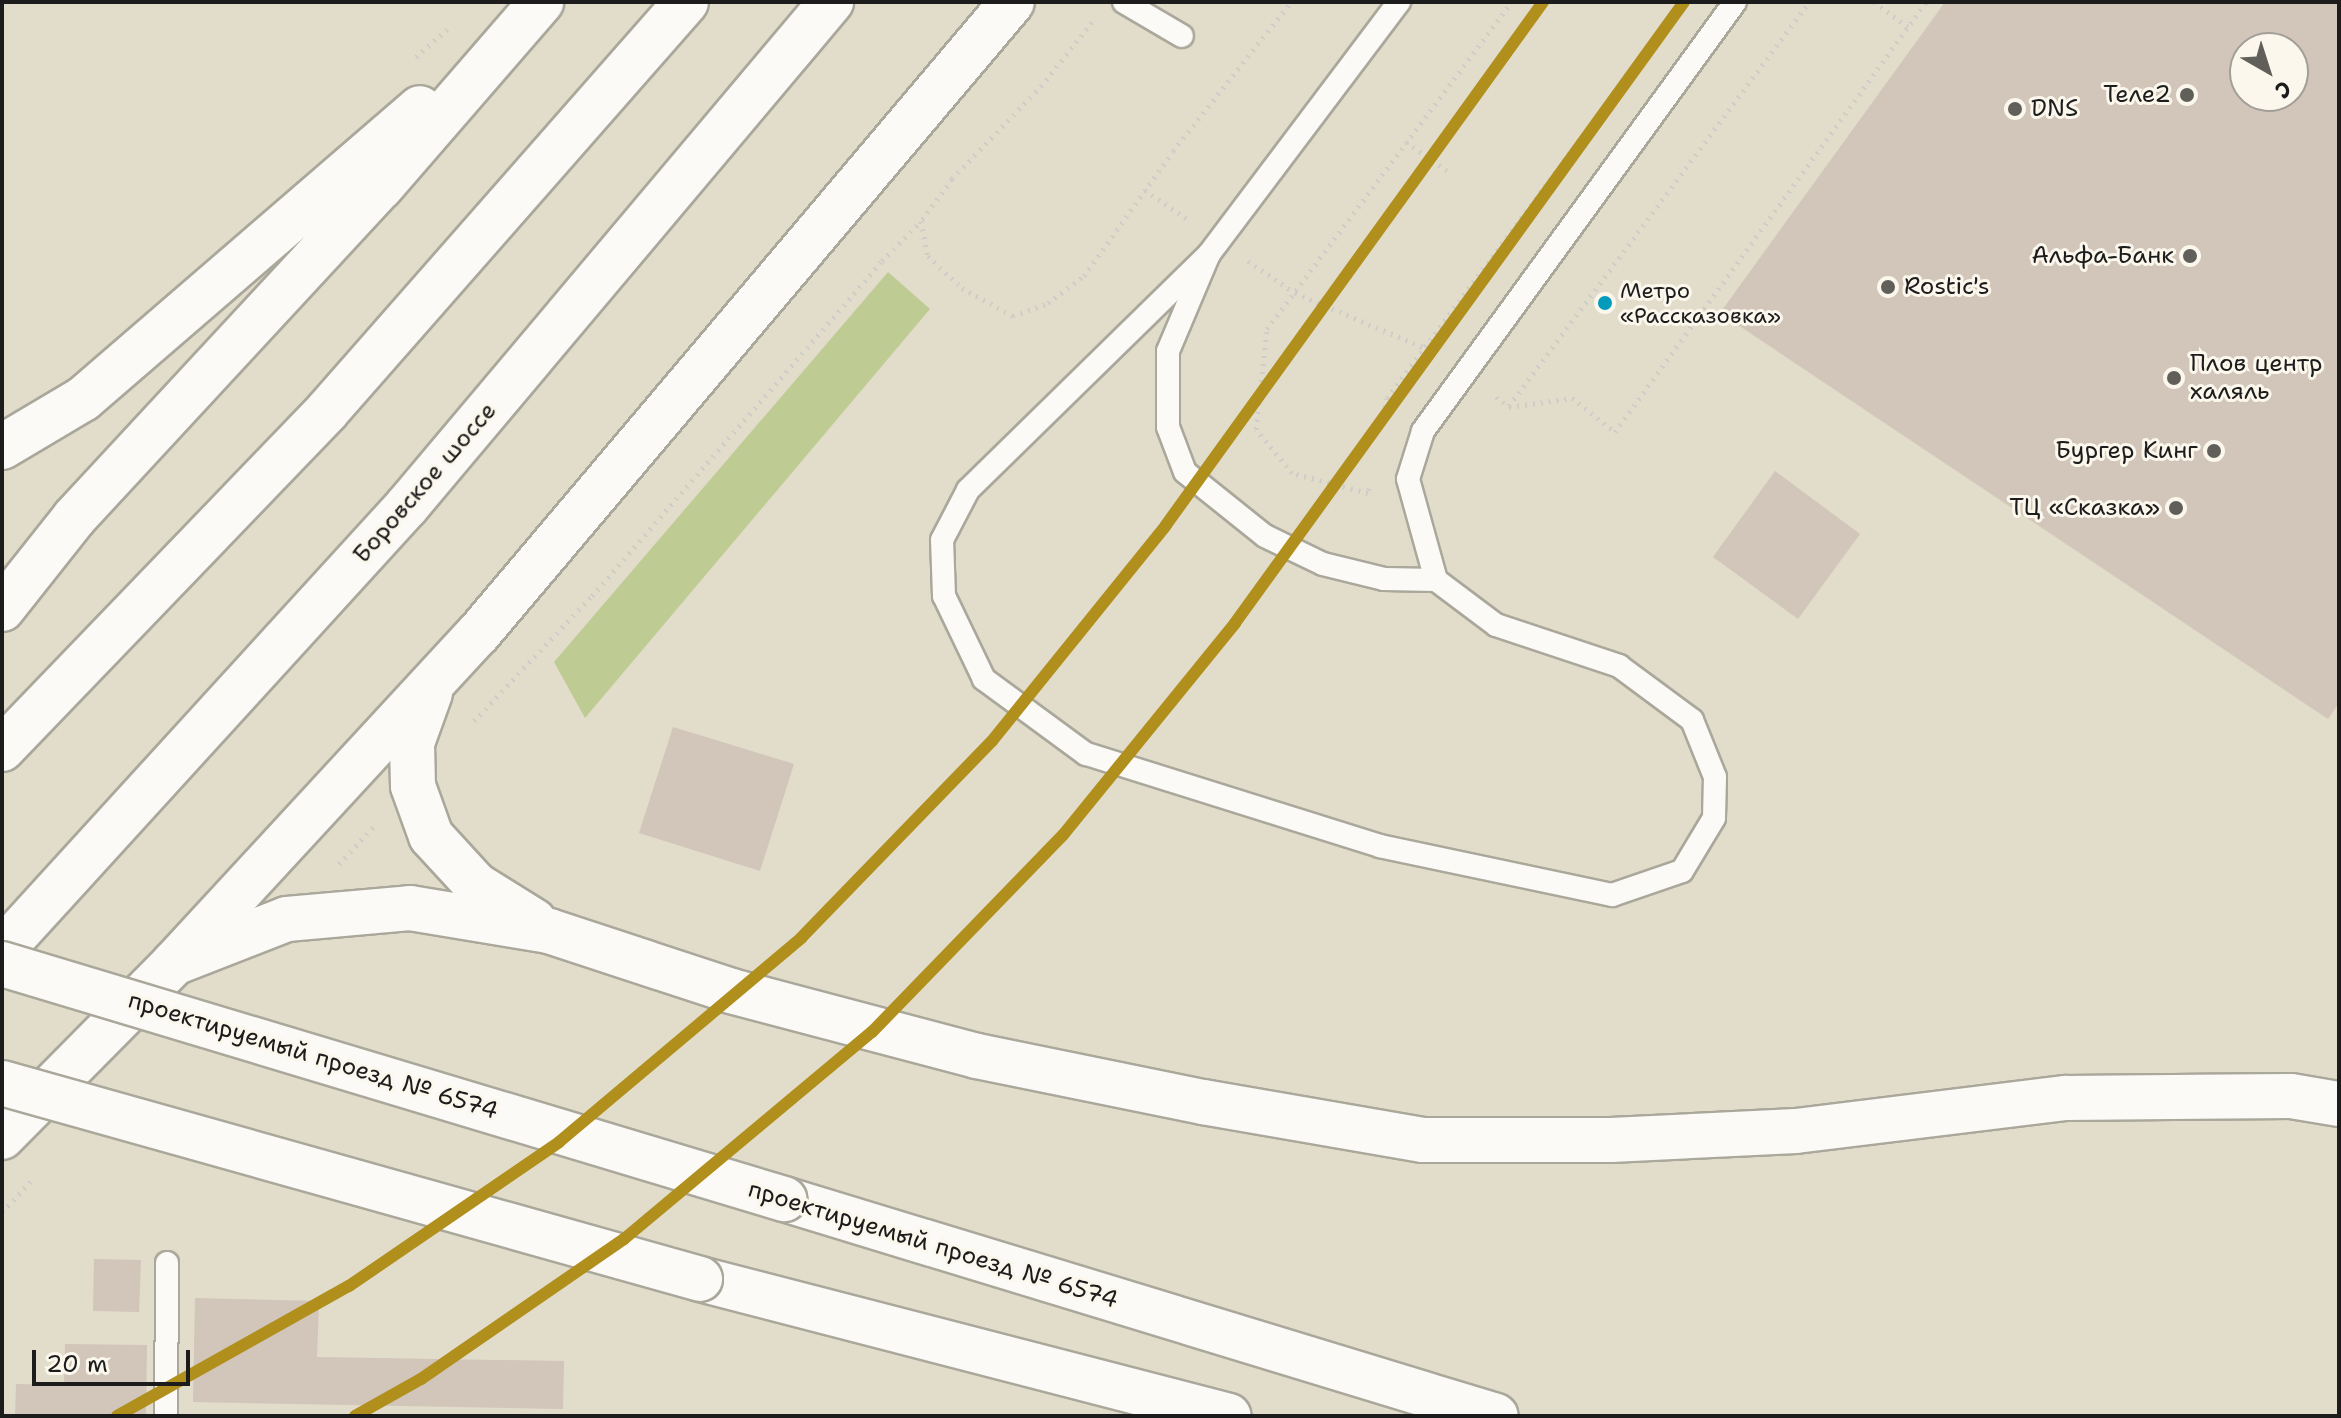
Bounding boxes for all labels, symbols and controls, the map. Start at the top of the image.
north arrow [2229,32,2309,112]
text: С [2269,74,2298,105]
place label: Теле2 [2103,81,2171,109]
marker: Теле2 [2178,86,2196,104]
place label: DNS [2031,95,2078,123]
marker: DNS [2006,100,2024,118]
place label: Альфа-Банк [2031,242,2174,270]
marker: Альфа-Банк [2181,247,2199,265]
place label: Rostic's [1904,273,1990,301]
place label: Метро «Рассказовка» [1620,277,1781,328]
marker: Rostic's [1879,278,1897,296]
marker: Метро «Рассказовка» [1597,295,1613,311]
place label: Плов центр халяль [2190,350,2323,406]
marker: Плов центр халяль [2165,369,2183,387]
street label: Боровское шоссе [347,397,503,569]
place label: Бургер Кинг [2055,437,2198,465]
marker: Бургер Кинг [2205,442,2223,460]
place label: ТЦ «Сказка» [2009,494,2160,522]
marker: ТЦ «Сказка» [2167,499,2185,517]
street label: проектируемый проезд № 6574 [125,986,501,1126]
street label: проектируемый проезд № 6574 [745,1175,1121,1315]
scale bar [36,1334,194,1384]
text: 20 m [46,1348,108,1380]

